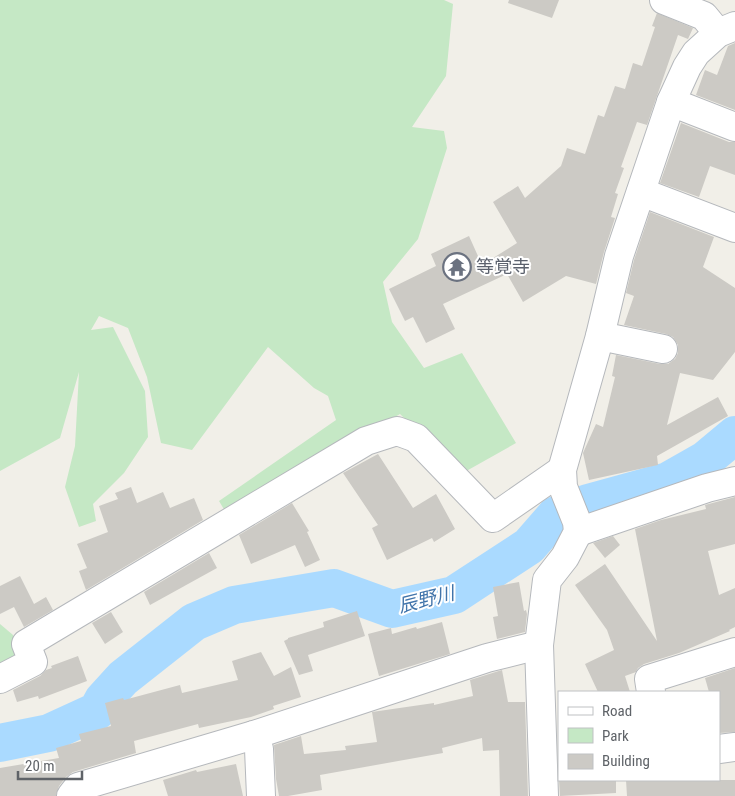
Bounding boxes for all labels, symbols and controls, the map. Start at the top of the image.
temple icon: 等覚寺 [442,252,472,282]
place label: 等覚寺 [476,256,530,277]
water label: 辰野川 [396,581,458,618]
legend [558,691,720,781]
text: Road [602,702,632,720]
text: Park [602,727,629,745]
scale bar [18,748,81,780]
text: Building [602,752,650,770]
text: 20 m [25,757,55,775]

